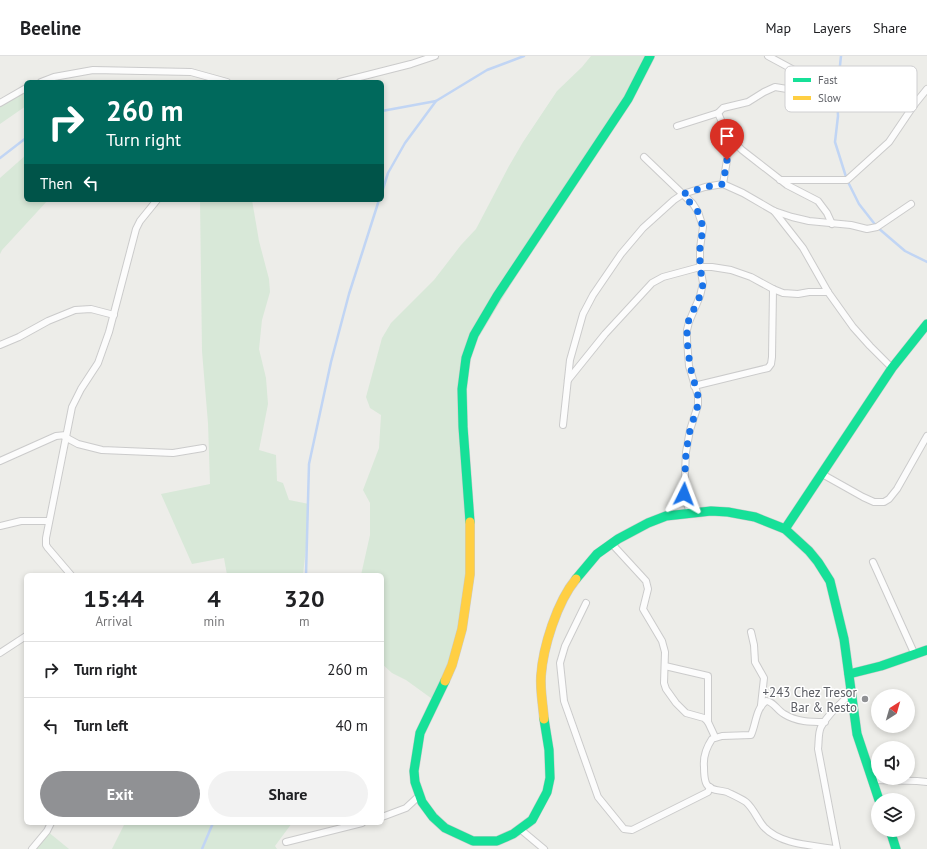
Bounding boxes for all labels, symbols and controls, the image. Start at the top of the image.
text: Beeline [20,16,81,40]
text: Map [765,19,791,37]
text: Layers [813,19,851,37]
text: Share [873,19,907,37]
legend [785,66,917,112]
text: Fast [818,73,838,87]
text: Slow [818,91,841,105]
text: 260 m [106,92,183,129]
icon: right [40,96,92,148]
pin [710,119,744,160]
icon: arrive [716,125,738,147]
text: Turn right [106,128,181,151]
icon: left [80,172,102,194]
text: Then [40,174,72,193]
position arrow [663,473,705,515]
text: 15:44 [83,583,144,614]
text: 4 [207,583,221,614]
text: 320 [284,583,325,614]
text: Arrival [96,613,132,630]
text: min [203,613,225,630]
text: m [299,613,310,630]
icon: right [40,659,62,681]
text: Turn right [74,660,137,679]
text: 260 m [327,660,368,679]
place label: +243 Chez Tresor Bar & Resto [762,684,858,716]
north arrow [871,689,915,733]
map controls [871,689,915,837]
marker: +243 Chez Tresor Bar & Resto [860,694,870,704]
icon: left [40,715,62,737]
text: Turn left [74,716,128,735]
text: 40 m [335,716,368,735]
button: sound [871,741,915,785]
button: Exit [40,771,200,817]
button: Share [208,771,368,817]
button: layers [871,793,915,837]

